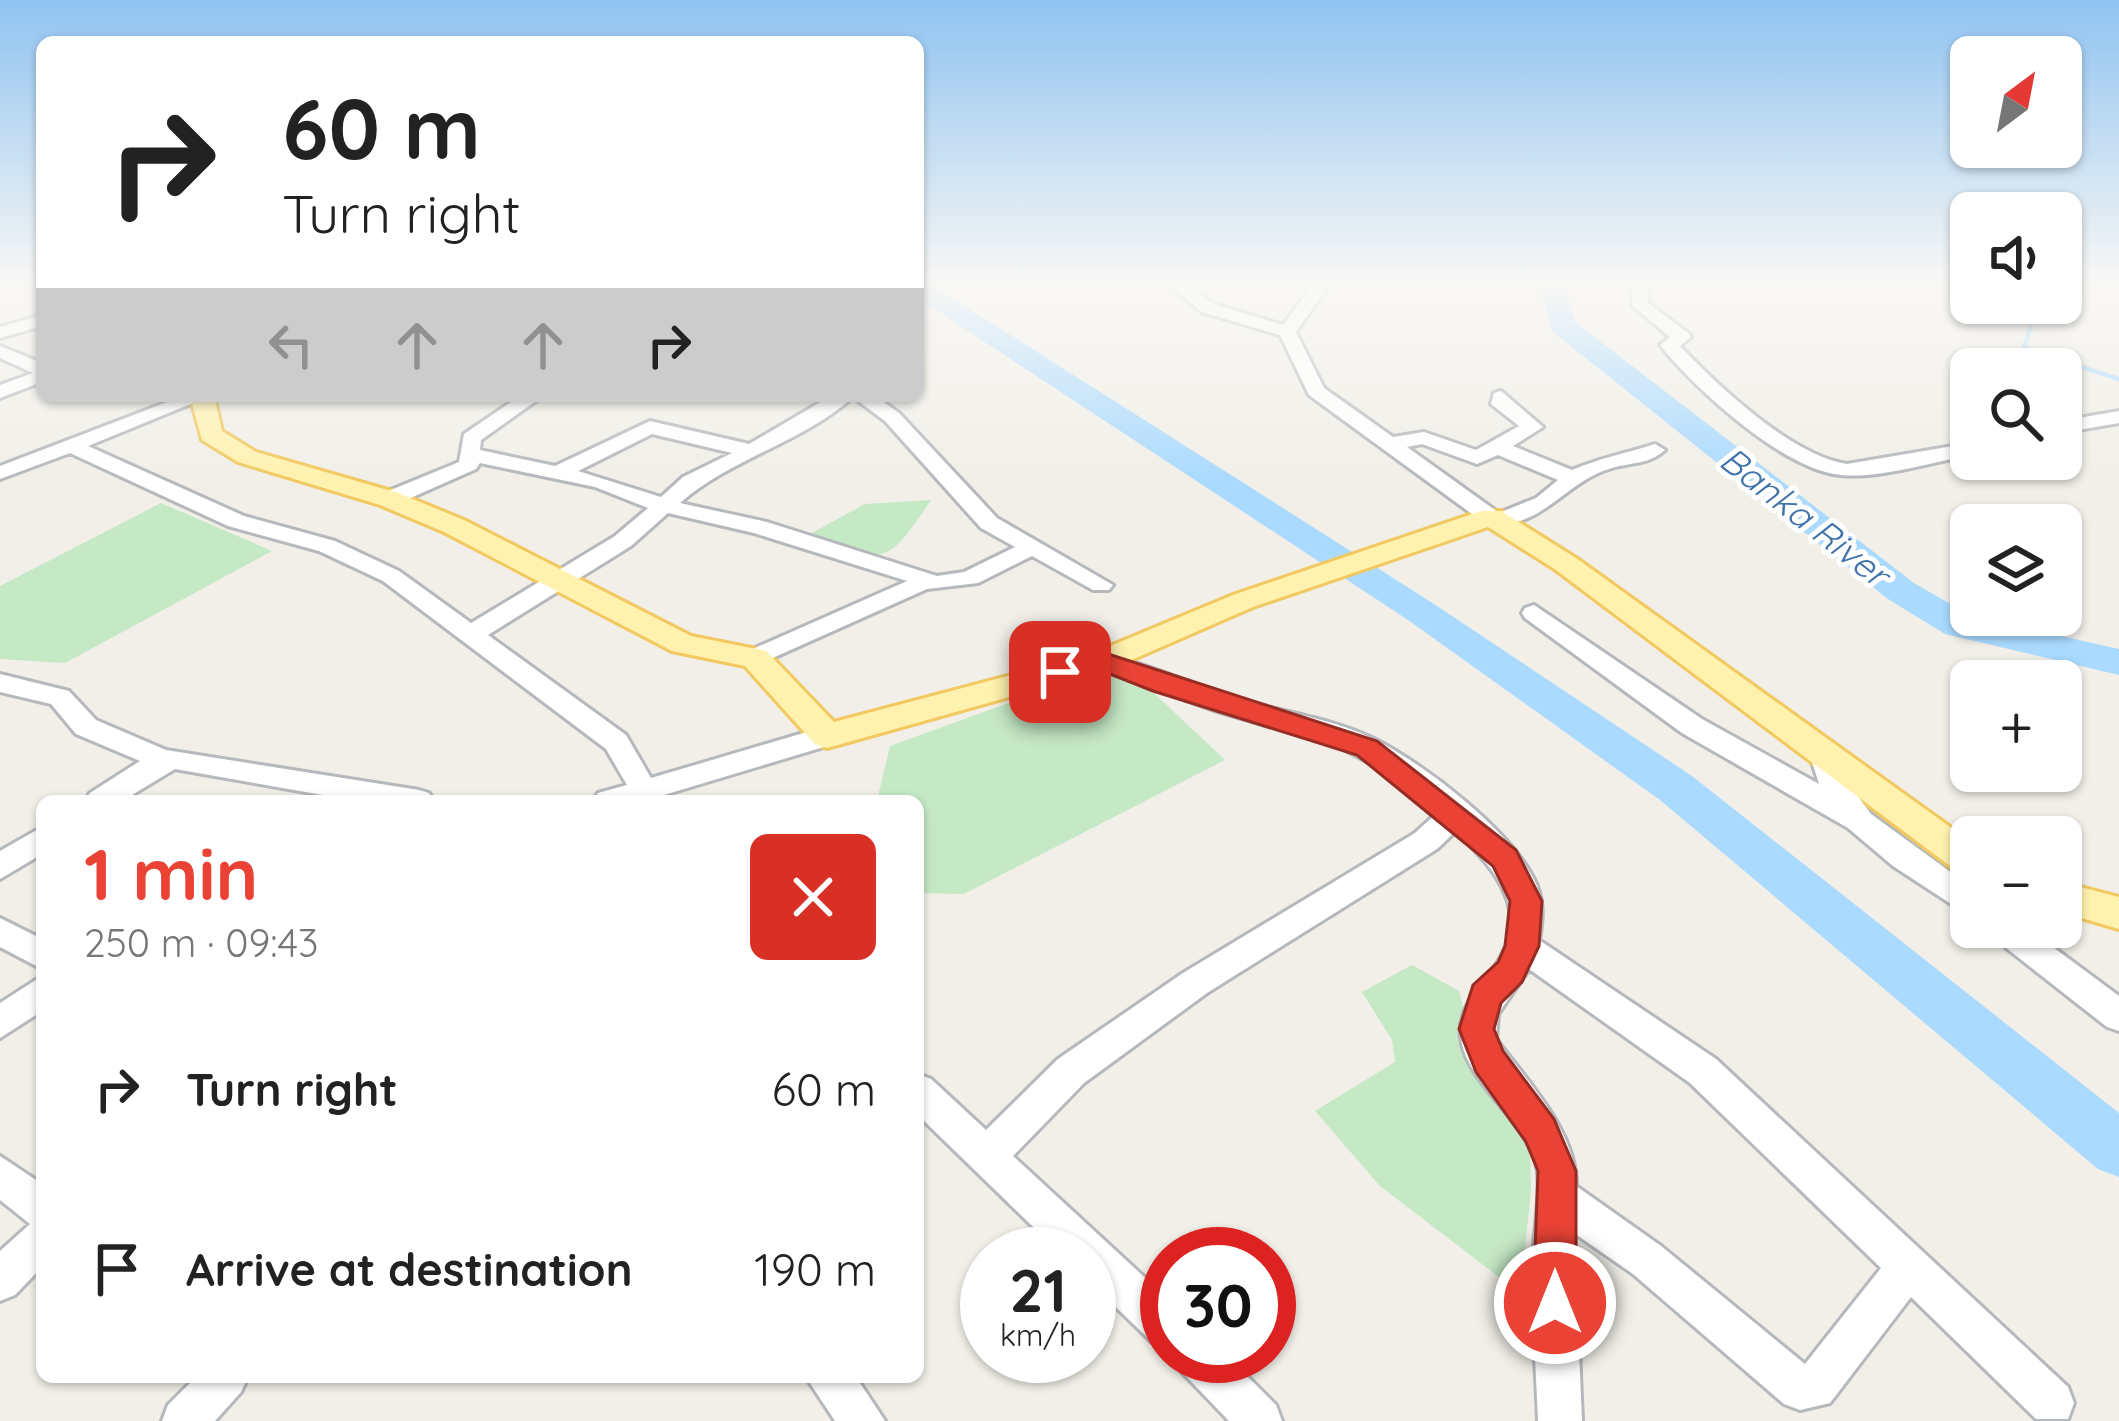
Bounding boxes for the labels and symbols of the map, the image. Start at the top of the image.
north arrow [1950,36,2082,168]
water label: Banka River [1712,436,1902,598]
pin [1009,621,1111,723]
speed limit sign: 30 [1140,1227,1296,1383]
position arrow [1492,1240,1618,1366]

